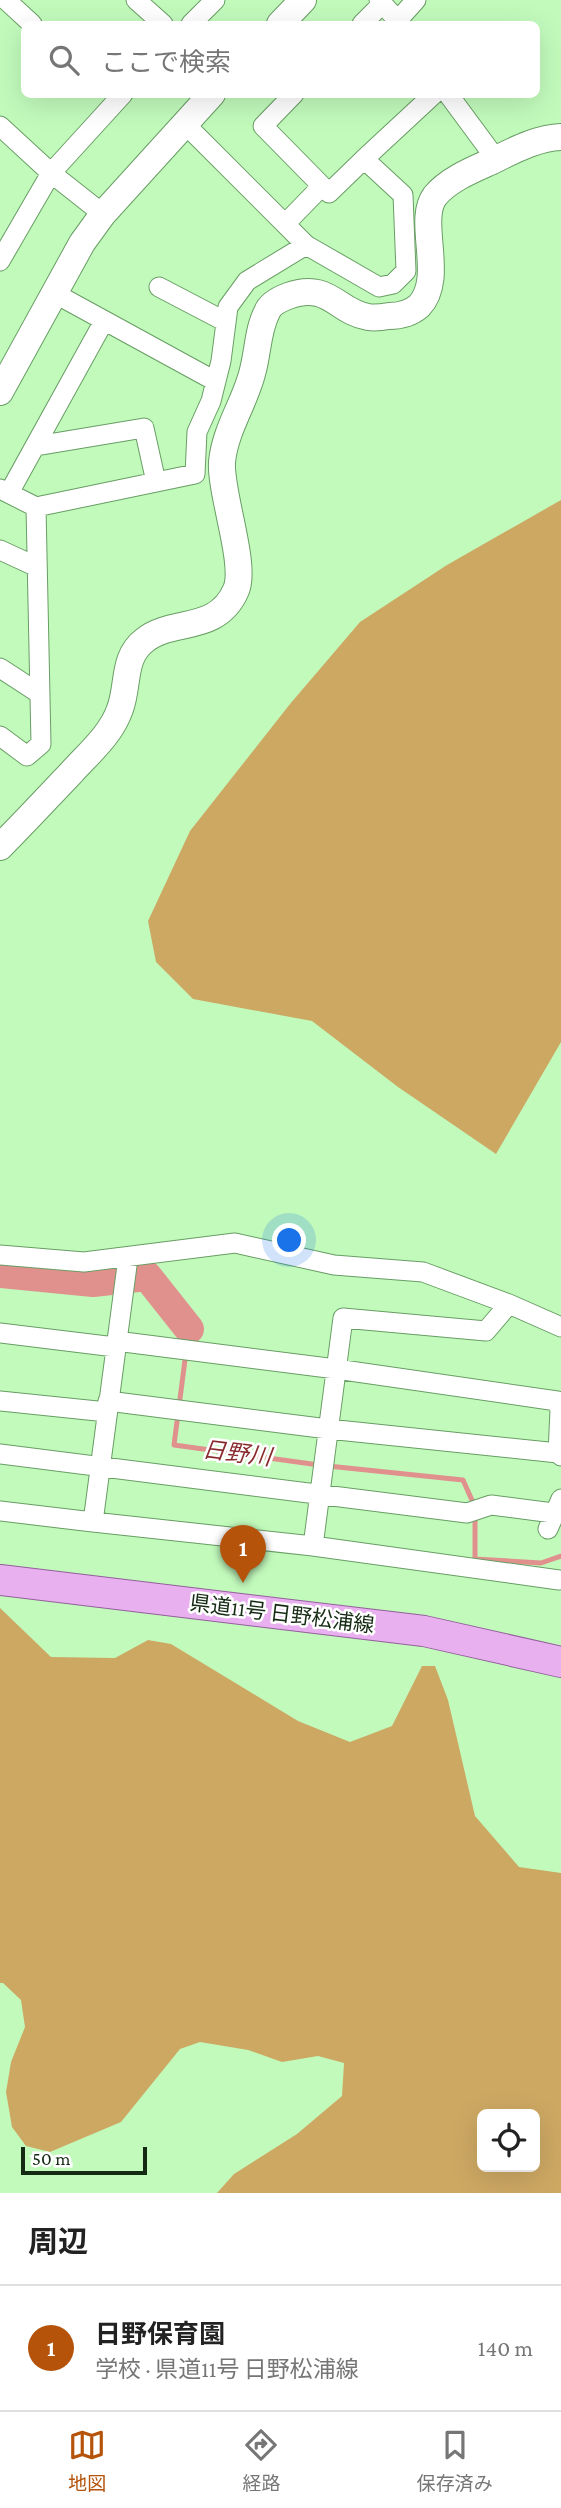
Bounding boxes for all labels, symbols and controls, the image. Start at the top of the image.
search box [21,21,540,98]
icon: search [45,41,83,79]
text: ここで検索 [101,48,231,77]
your location [272,1223,306,1257]
water label: 日野川 [201,1436,276,1470]
pin: 1 [220,1525,266,1583]
street label: 県道11号 日野松浦線 [188,1591,376,1637]
map controls [477,2109,540,2172]
button: locate [477,2109,540,2172]
scale bar [21,2144,147,2176]
text: 50 m [32,2148,71,2169]
text: 周辺 [28,2225,88,2258]
text: 日野保育園 [95,2320,225,2349]
text: 1 [47,2335,55,2361]
text: 140 m [478,2335,533,2361]
text: 学校 · 県道11号 日野松浦線 [95,2356,359,2382]
tab: 地図 [68,2426,106,2495]
tab: 経路 [242,2426,281,2495]
tab: 保存済み [417,2426,493,2495]

